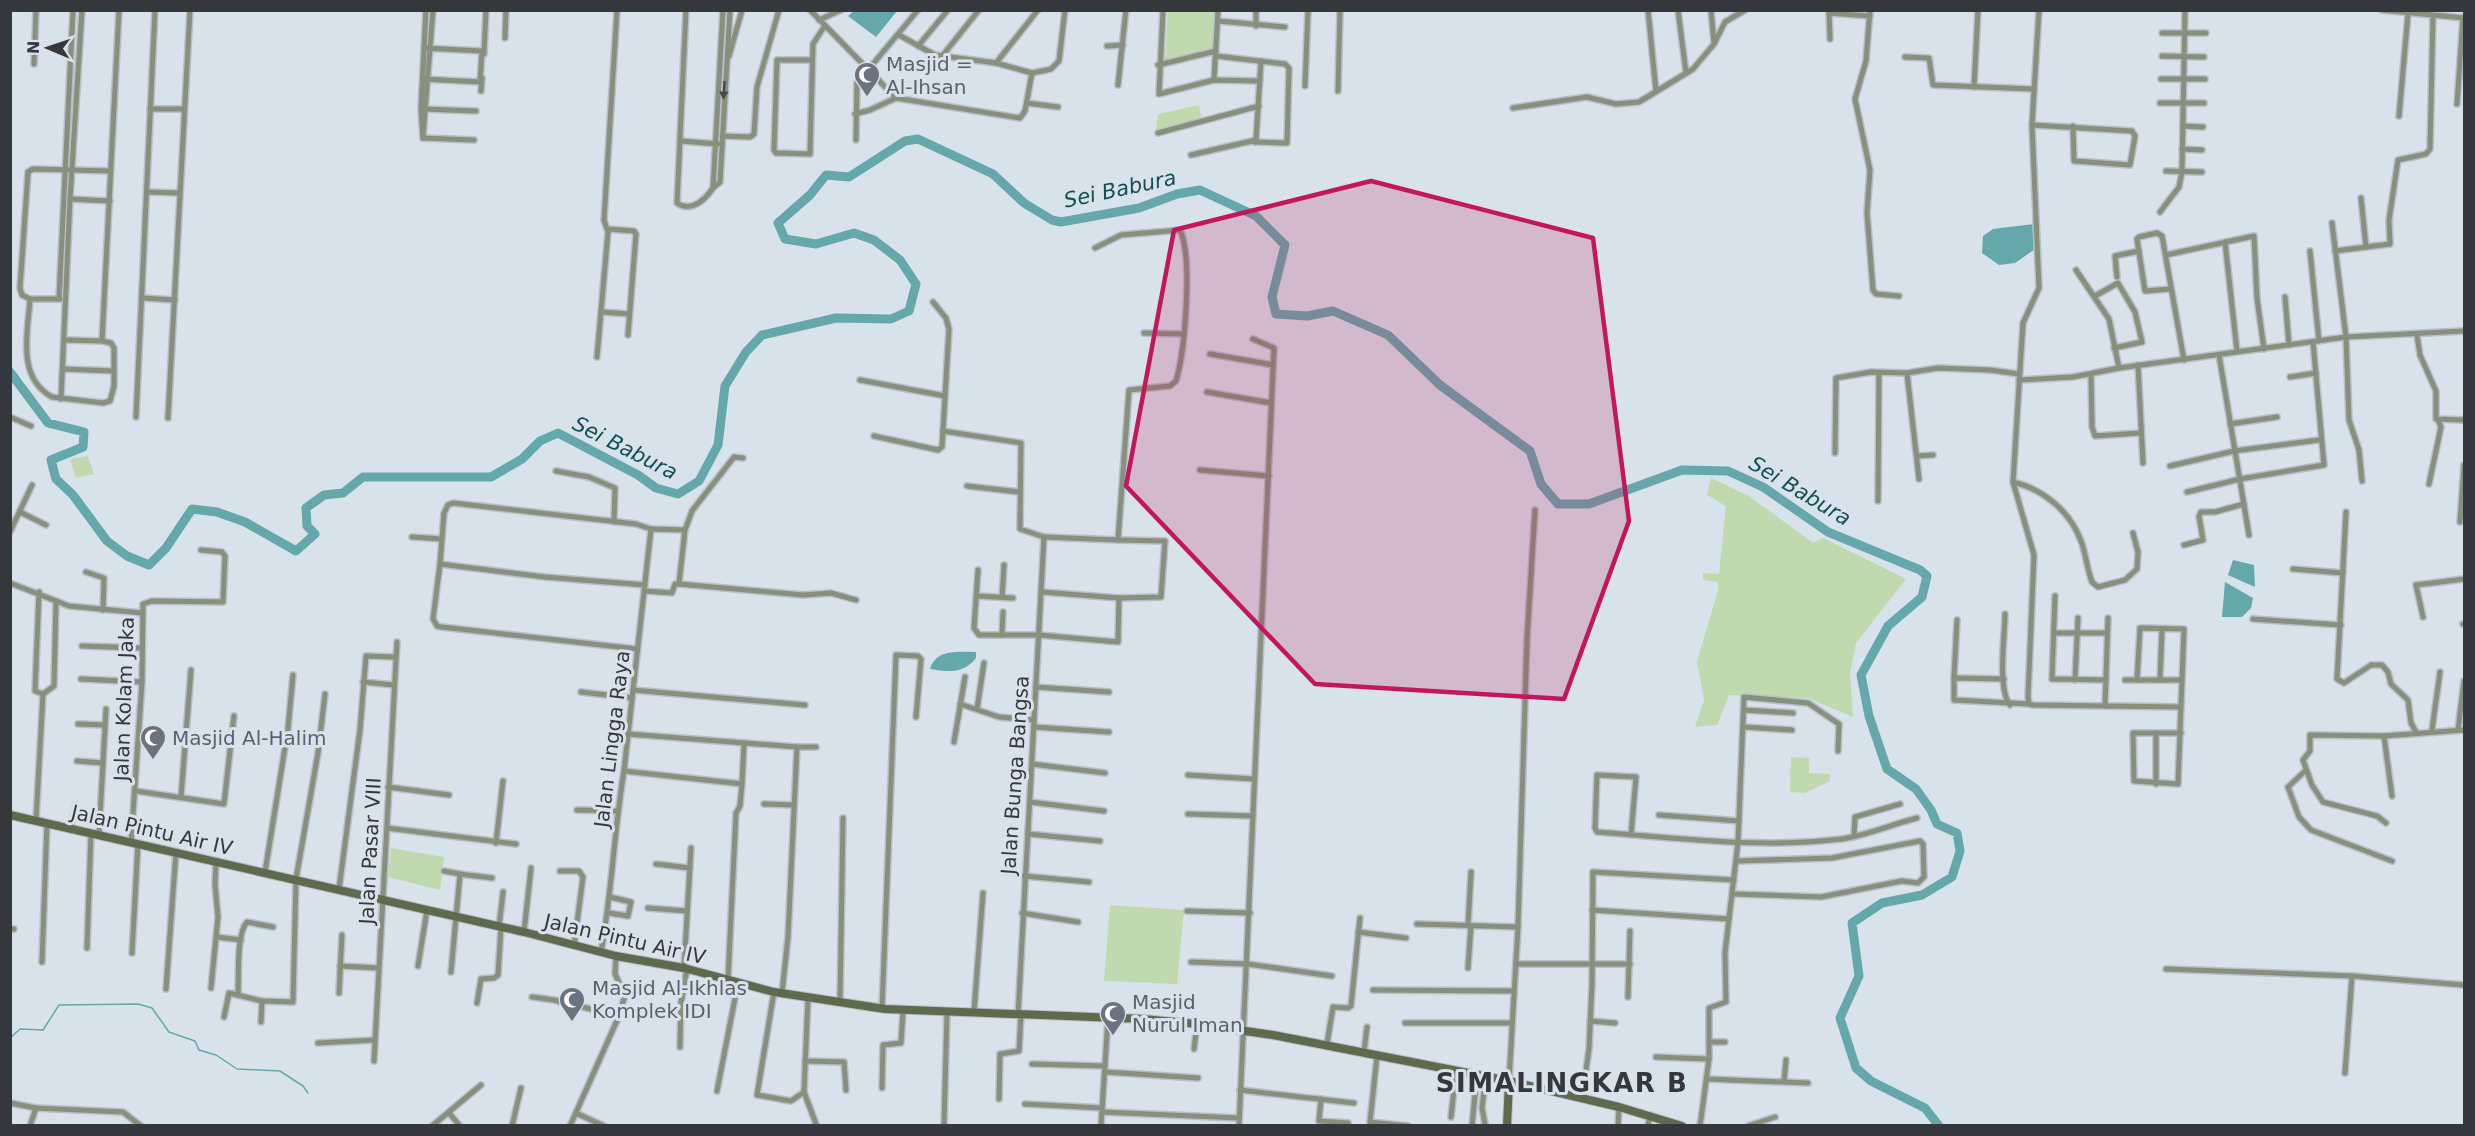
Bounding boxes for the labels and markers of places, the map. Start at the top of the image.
place label: Masjid = Al-Ihsan [886,52,973,99]
mosque icon: Masjid = Al-Ihsan [852,60,882,98]
mosque icon: Masjid Al-Halim [138,723,168,761]
place label: Masjid Al-Halim [172,726,326,750]
place label: Masjid Al-Ikhlas Komplek IDI [592,976,747,1023]
mosque icon: Masjid Al-Ikhlas Komplek IDI [557,985,587,1023]
place label: Masjid Nurul Iman [1132,990,1243,1037]
mosque icon: Masjid Nurul Iman [1098,999,1128,1037]

